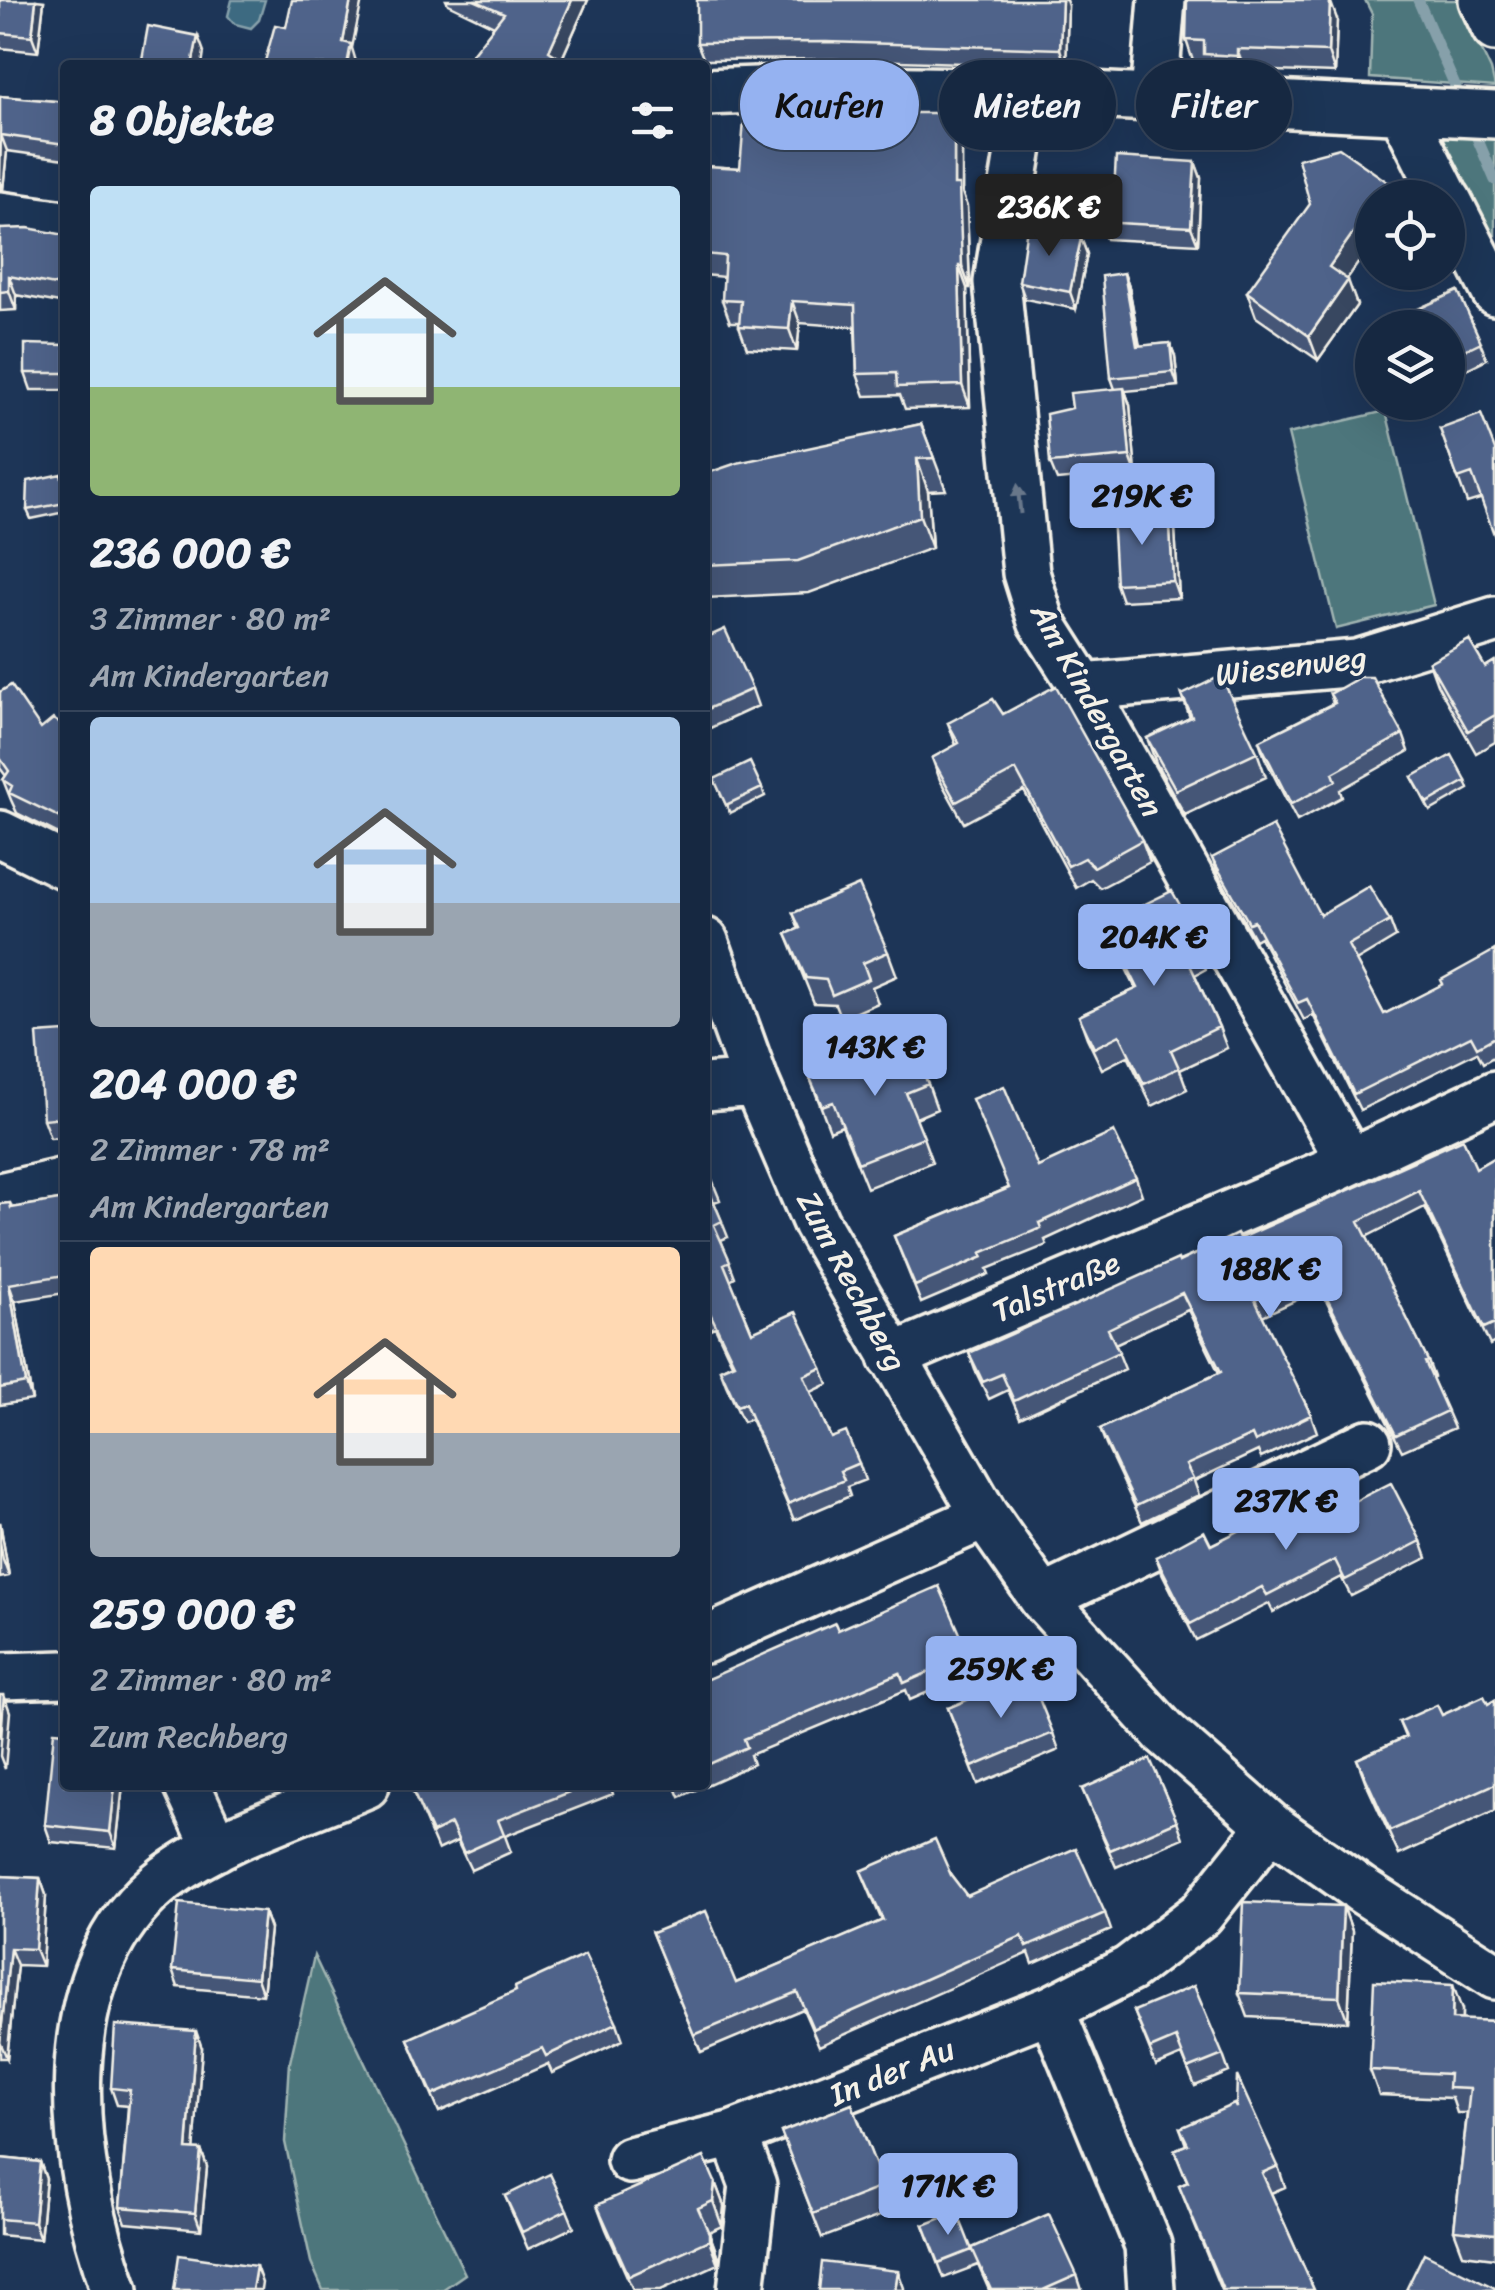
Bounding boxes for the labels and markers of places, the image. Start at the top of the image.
pin: 236K € [968,174,1130,259]
pin: 219K € [1061,463,1223,548]
pin: 204K € [1073,904,1235,989]
pin: 143K € [794,1014,956,1099]
pin: 188K € [1189,1236,1351,1321]
pin: 237K € [1205,1468,1367,1553]
pin: 259K € [920,1636,1082,1721]
pin: 171K € [867,2153,1029,2238]

